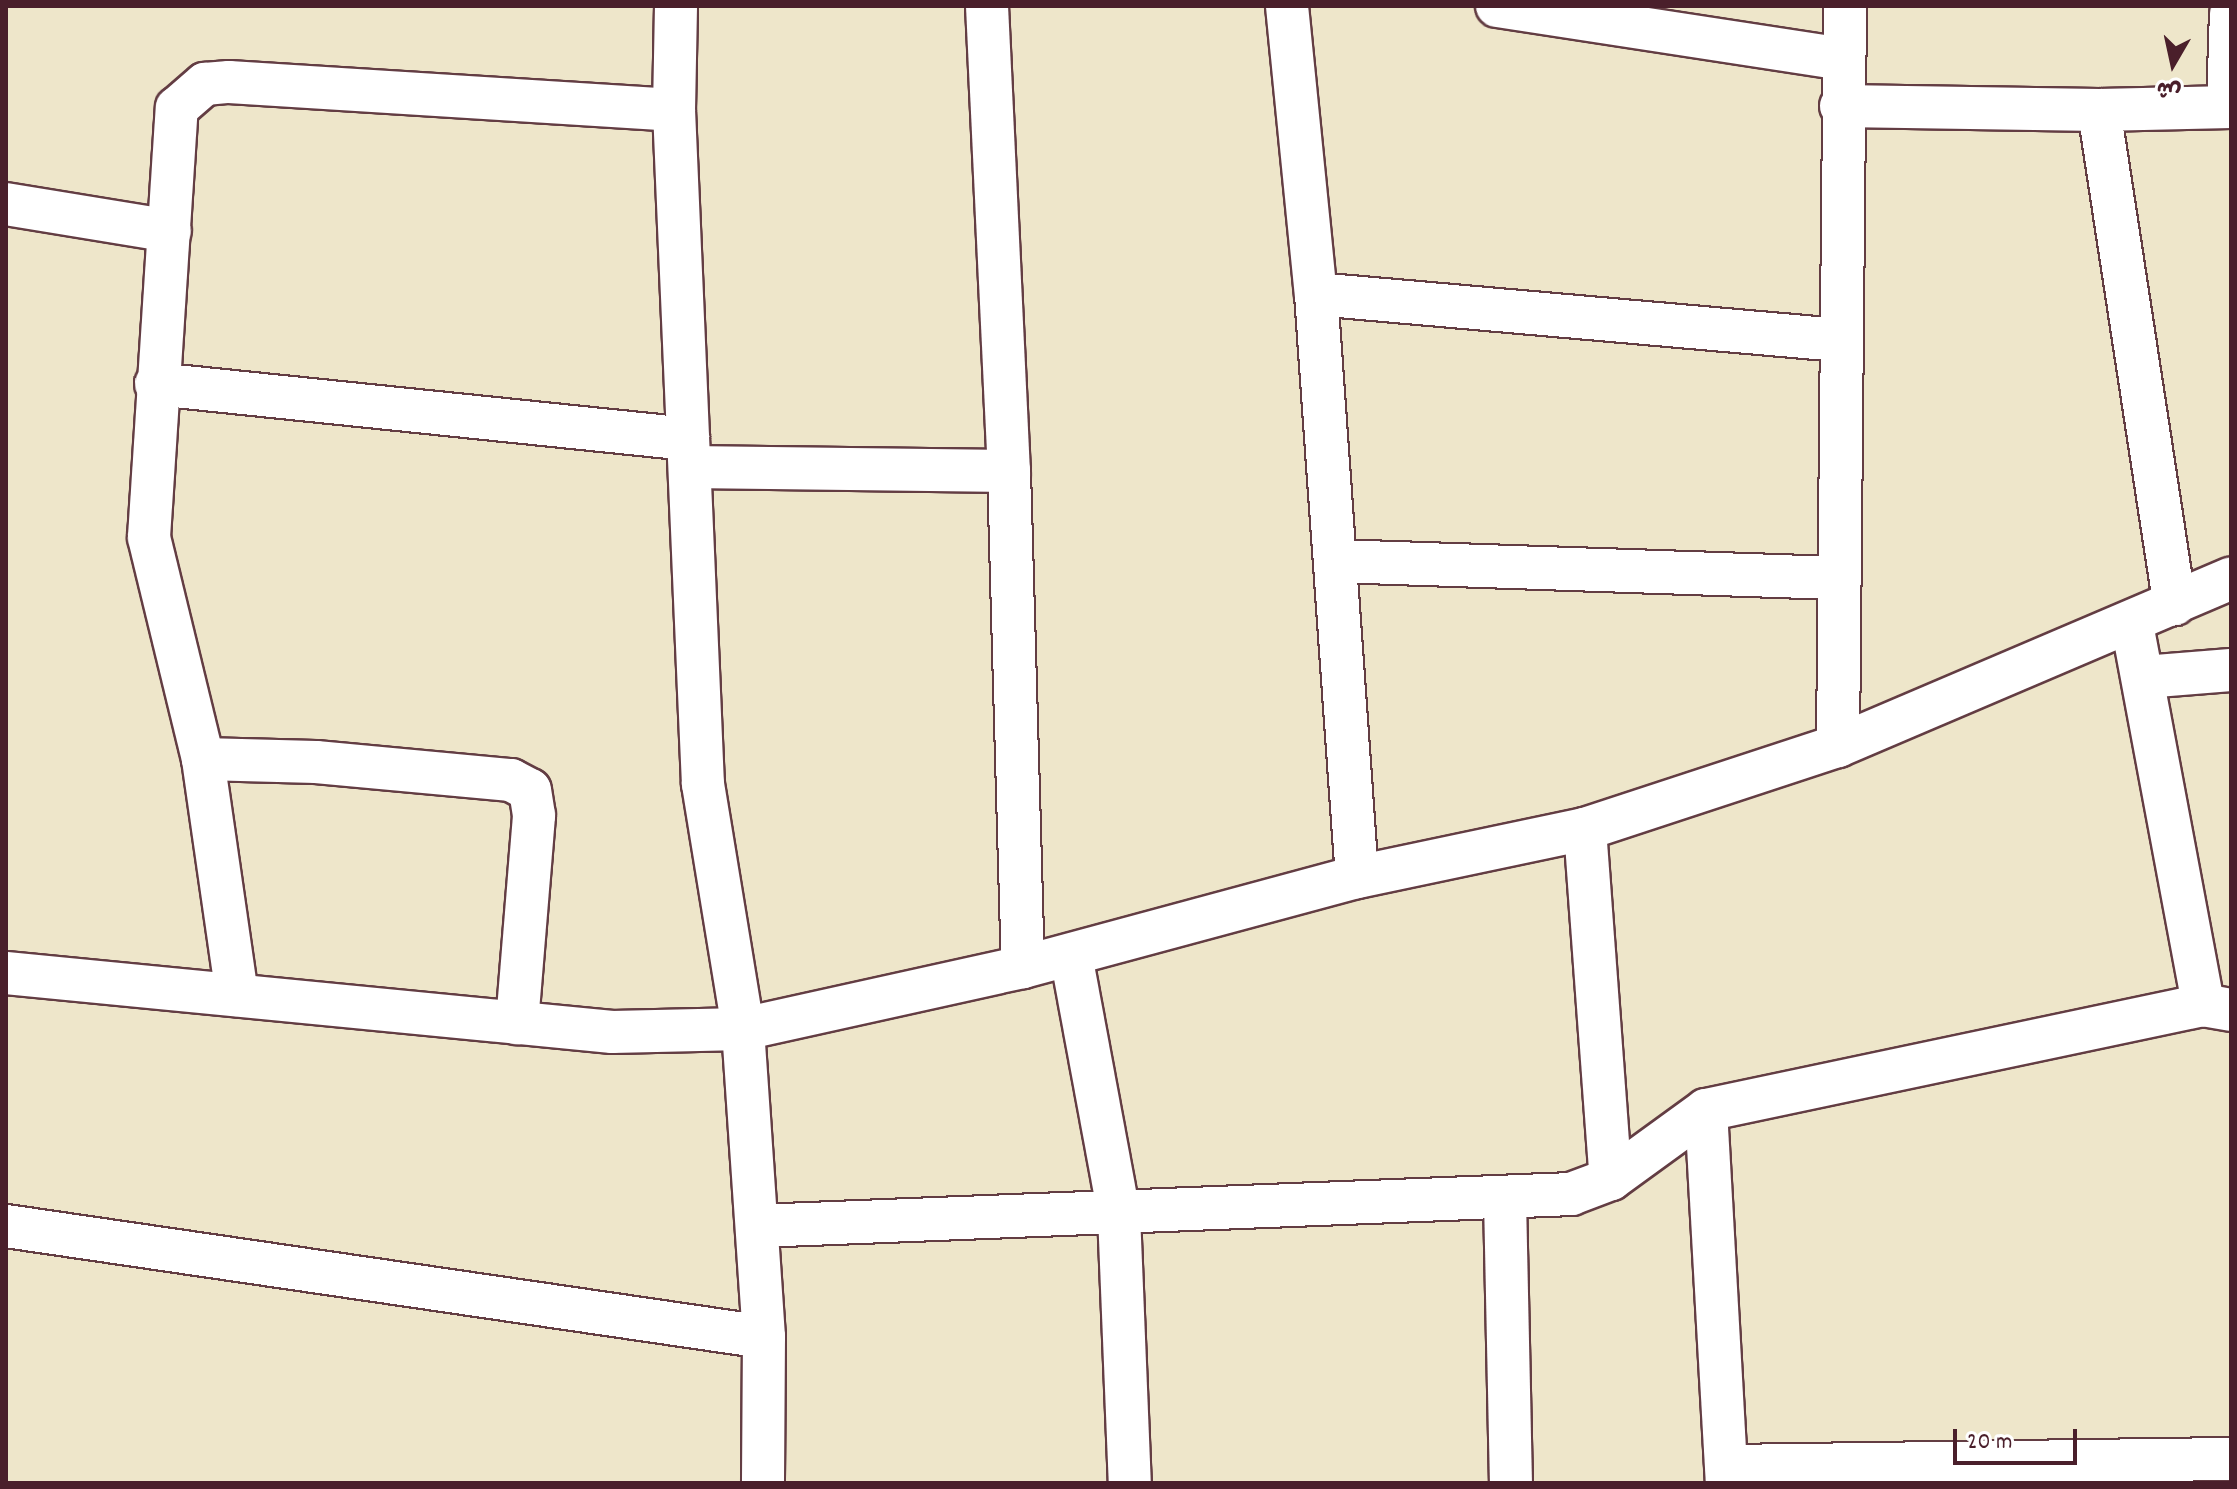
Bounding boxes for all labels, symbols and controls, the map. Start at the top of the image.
north arrow [2133,24,2213,104]
text: ش [2155,71,2184,105]
scale bar [1957,1413,2081,1463]
text: 20 m [1967,1426,2013,1460]

